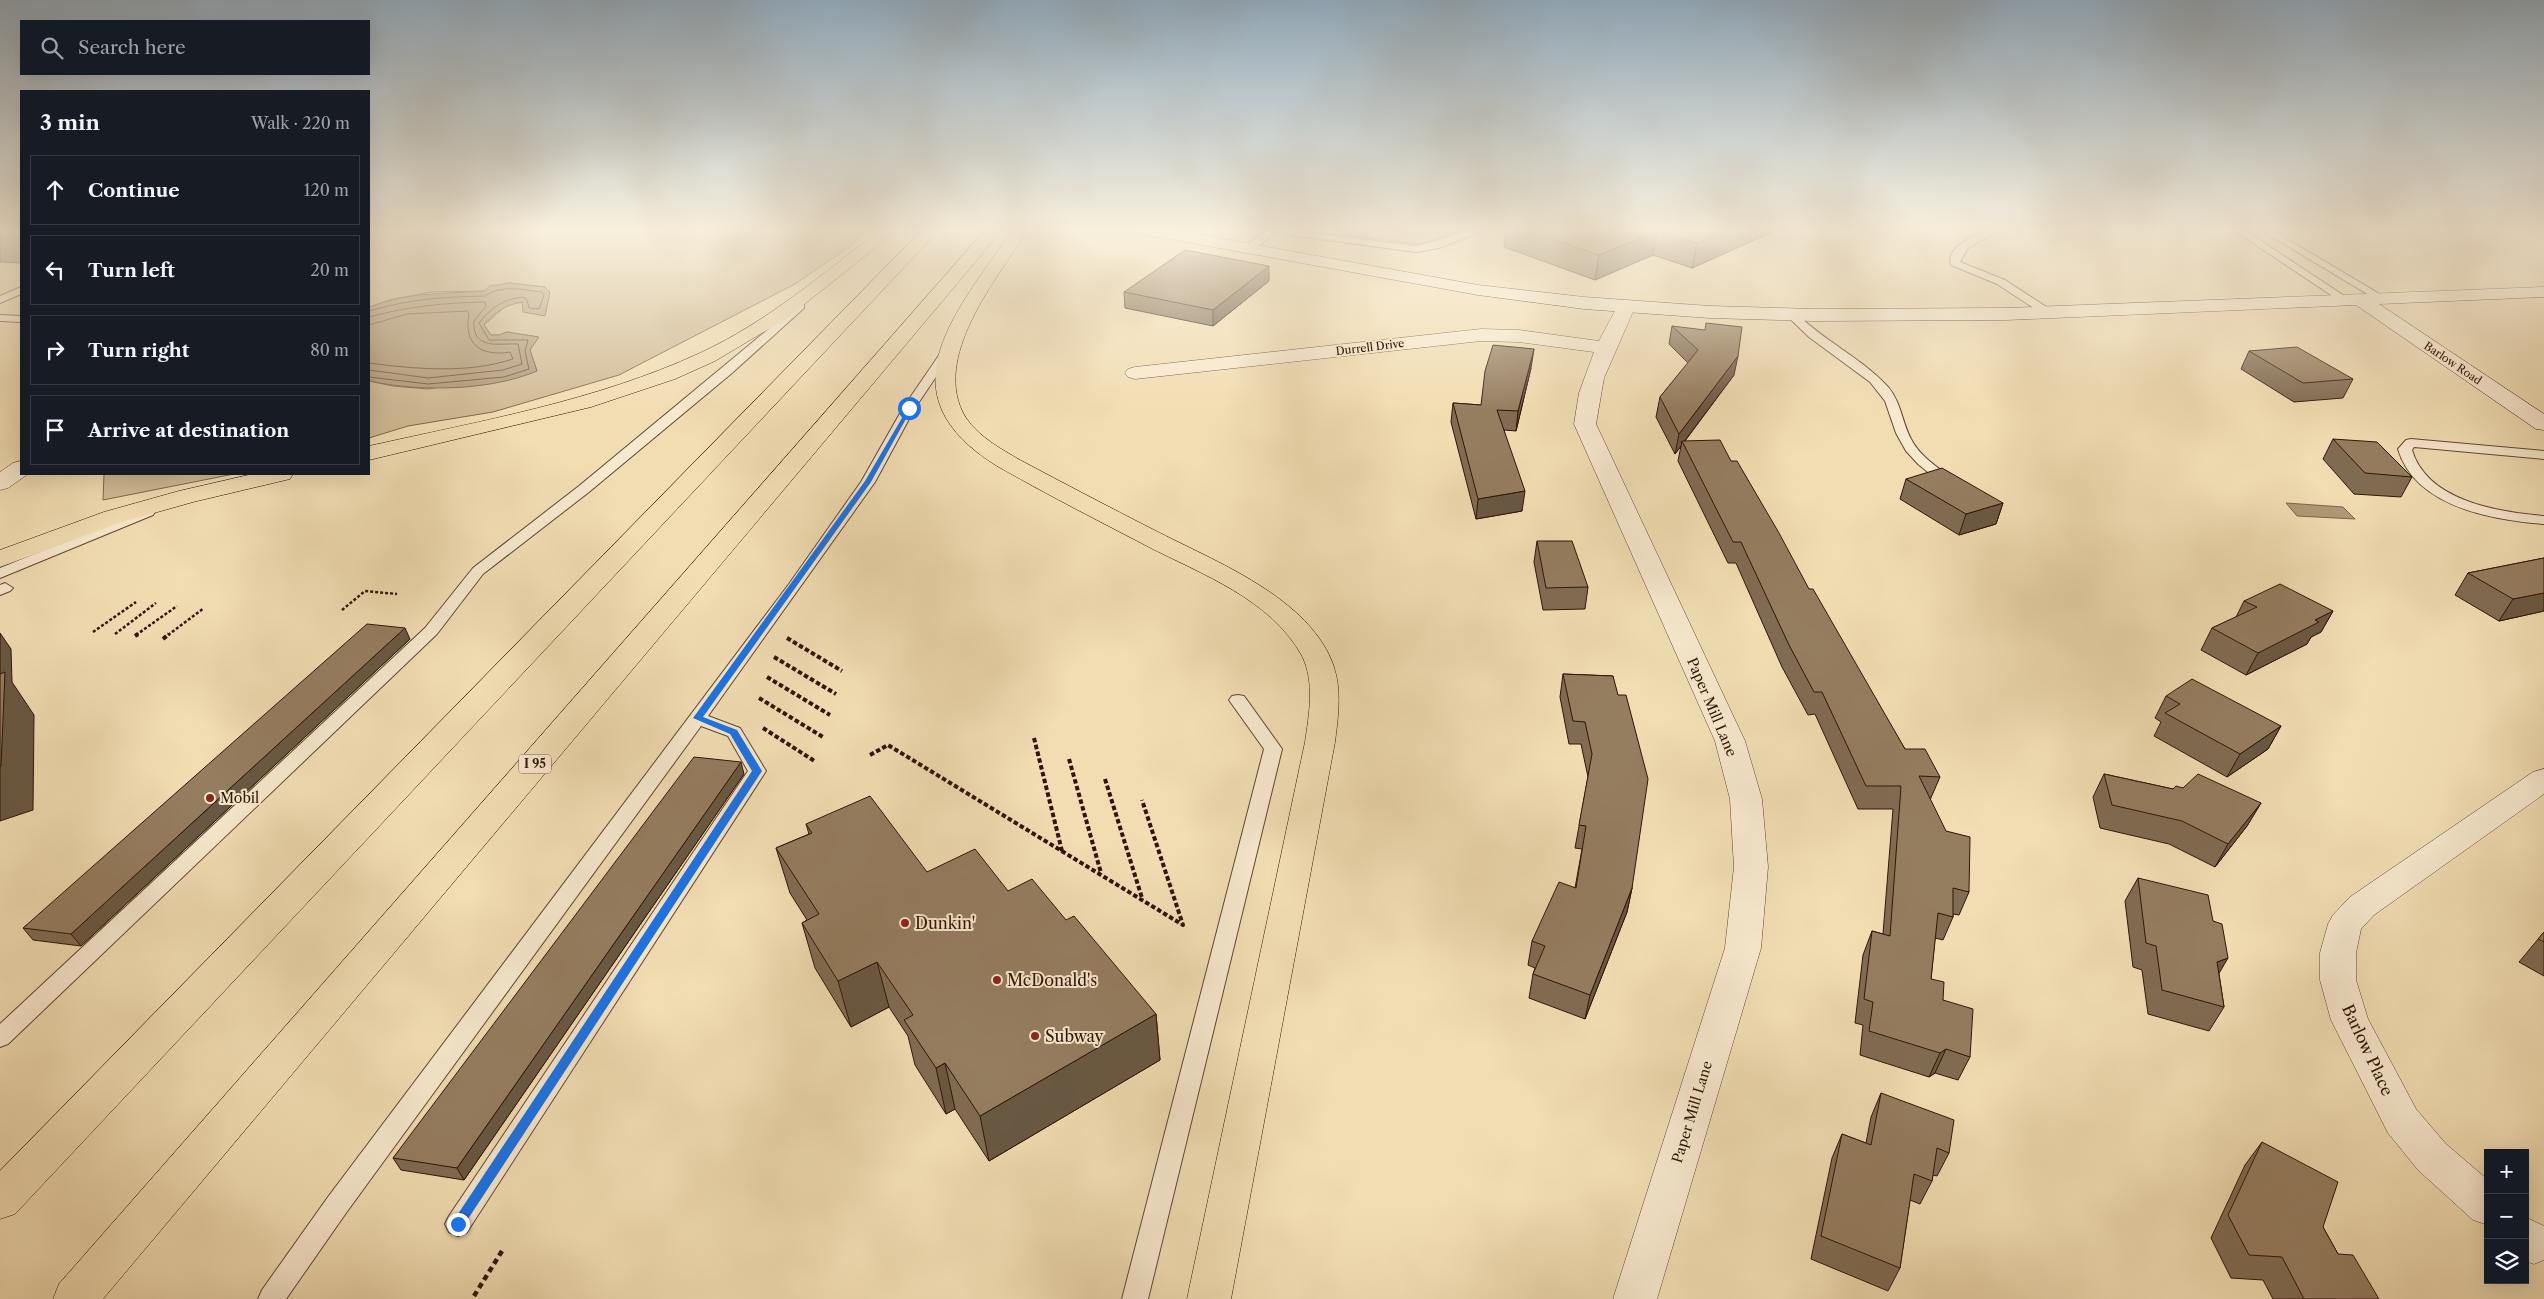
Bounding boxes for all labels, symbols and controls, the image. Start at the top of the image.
search box [20,20,370,75]
icon: search [38,34,66,62]
text: Search here [78,36,186,59]
text: 3 min [40,110,100,135]
text: Walk · 220 m [251,113,350,133]
icon: ahead [41,176,69,204]
text: Continue [88,179,180,202]
text: 120 m [304,180,349,200]
icon: left [41,256,69,284]
text: Turn left [88,259,175,282]
text: 20 m [310,260,349,280]
icon: right [41,336,69,364]
street label: Durrell Drive [1335,336,1405,358]
text: Turn right [88,339,189,362]
street label: Barlow Road [2421,339,2485,388]
text: 80 m [310,340,349,360]
route start [898,397,921,420]
icon: arrive [41,416,69,444]
text: Arrive at destination [88,419,289,442]
street label: Paper Mill Lane [1683,655,1741,759]
road number: I 95 [519,754,551,774]
place label: Mobil [220,789,259,807]
marker: Mobil [204,792,216,804]
place label: Dunkin' [915,913,975,933]
marker: Dunkin' [899,917,911,929]
place label: McDonald's [1007,970,1097,990]
marker: McDonald's [991,974,1003,986]
street label: Barlow Place [2338,1001,2398,1099]
place label: Subway [1045,1026,1105,1046]
marker: Subway [1029,1030,1041,1042]
street label: Paper Mill Lane [1668,1059,1716,1165]
map controls [2484,1149,2529,1284]
button: + [2484,1149,2529,1194]
button: − [2484,1194,2529,1239]
route end [447,1213,470,1236]
button: layers [2484,1239,2529,1284]

